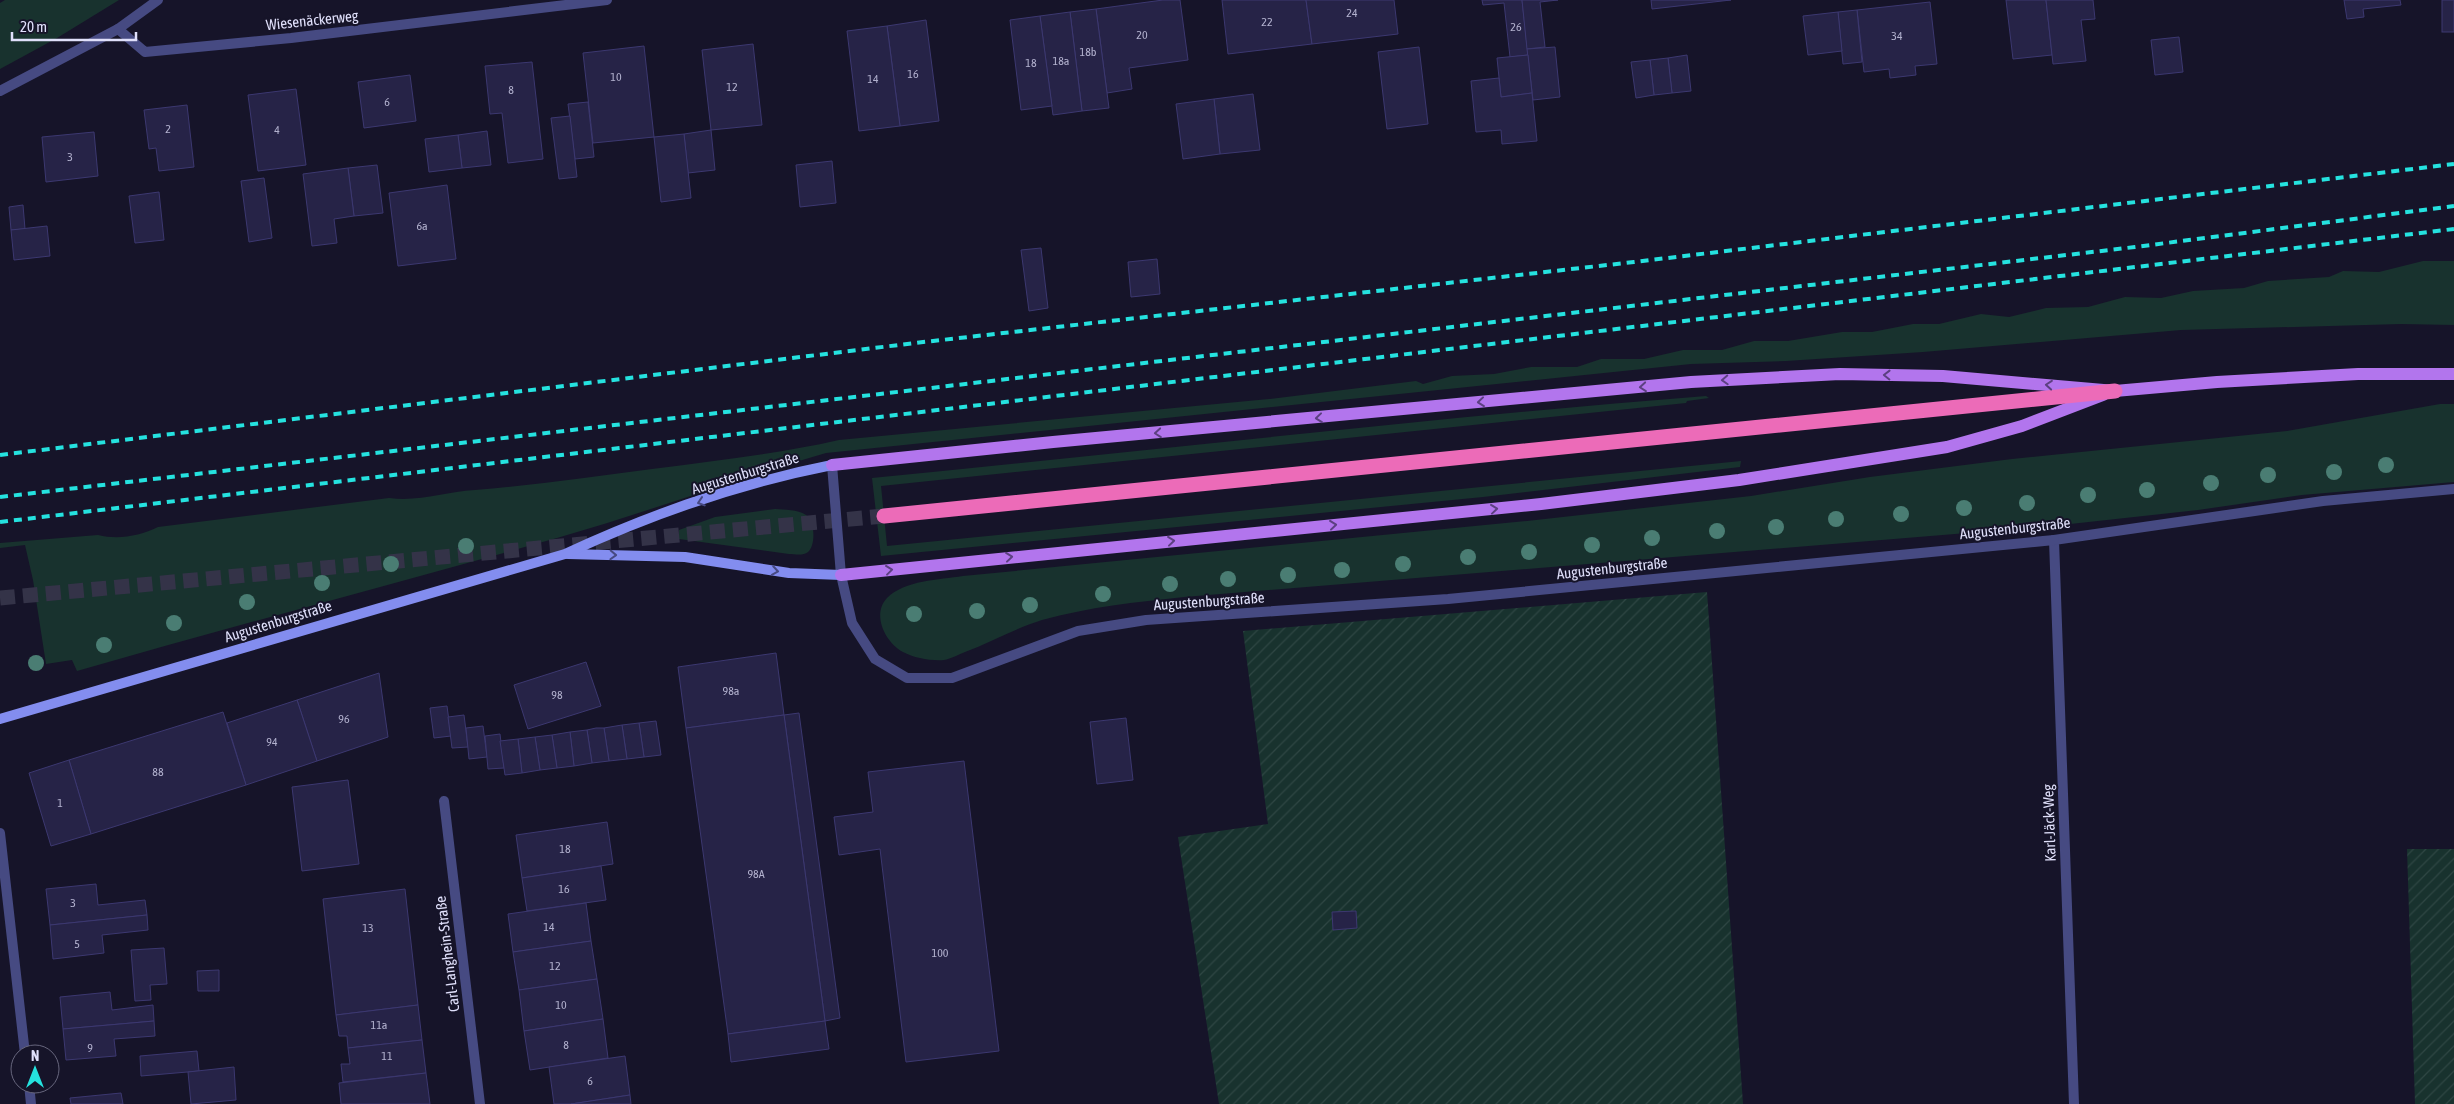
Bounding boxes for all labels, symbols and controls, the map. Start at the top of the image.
house number: 24 [1346,6,1358,20]
street label: Wiesenäckerweg [265,7,359,33]
scale bar [12,10,136,42]
house number: 22 [1261,15,1273,29]
text: 20 m [20,18,47,35]
house number: 26 [1510,20,1522,34]
house number: 20 [1136,28,1148,42]
house number: 34 [1891,29,1903,43]
house number: 18b [1080,45,1097,59]
house number: 18a [1053,54,1069,68]
house number: 18 [1025,56,1037,70]
house number: 16 [907,67,919,81]
house number: 10 [610,70,622,84]
house number: 14 [867,72,879,86]
house number: 12 [726,80,738,94]
house number: 8 [508,83,514,97]
house number: 6 [384,95,390,109]
house number: 2 [165,122,171,136]
house number: 4 [274,123,280,137]
house number: 3 [67,150,73,164]
house number: 6a [416,219,428,233]
one-way arrow [1883,370,1890,380]
one-way arrow [1720,375,1728,386]
one-way arrow [2045,380,2053,391]
one-way arrow [1639,381,1647,392]
one-way arrow [1477,396,1485,407]
one-way arrow [1315,412,1323,423]
one-way arrow [1153,427,1161,438]
street label: Augustenburgstraße [689,449,801,497]
one-way arrow [697,496,706,506]
one-way arrow [1491,504,1499,515]
street label: Augustenburgstraße [1959,514,2071,542]
one-way arrow [1329,520,1337,531]
one-way arrow [1167,536,1175,547]
one-way arrow [610,550,618,561]
one-way arrow [1006,551,1014,562]
street label: Augustenburgstraße [1556,554,1668,582]
one-way arrow [770,565,779,575]
one-way arrow [886,565,894,576]
street label: Augustenburgstraße [1153,589,1265,613]
street label: Augustenburgstraße [222,597,334,645]
house number: 98a [723,684,739,698]
house number: 98 [551,688,563,702]
house number: 96 [338,712,350,726]
house number: 94 [266,735,278,749]
house number: 88 [152,765,164,779]
street label: Karl-Jäck-Weg [2039,783,2059,862]
house number: 1 [57,796,63,810]
house number: 18 [559,842,571,856]
house number: 98A [747,867,765,881]
house number: 16 [558,882,570,896]
street label: Carl-Langhein-Straße [431,895,463,1013]
house number: 3 [70,896,76,910]
house number: 14 [543,920,555,934]
house number: 13 [362,921,374,935]
house number: 5 [74,937,80,951]
house number: 100 [932,946,949,960]
house number: 12 [549,959,561,973]
house number: 10 [555,998,567,1012]
house number: 11a [371,1018,387,1032]
house number: 8 [563,1038,569,1052]
house number: 9 [87,1041,93,1055]
north arrow [10,1044,60,1094]
text: N [31,1048,39,1064]
house number: 11 [381,1049,393,1063]
house number: 6 [587,1074,593,1088]

